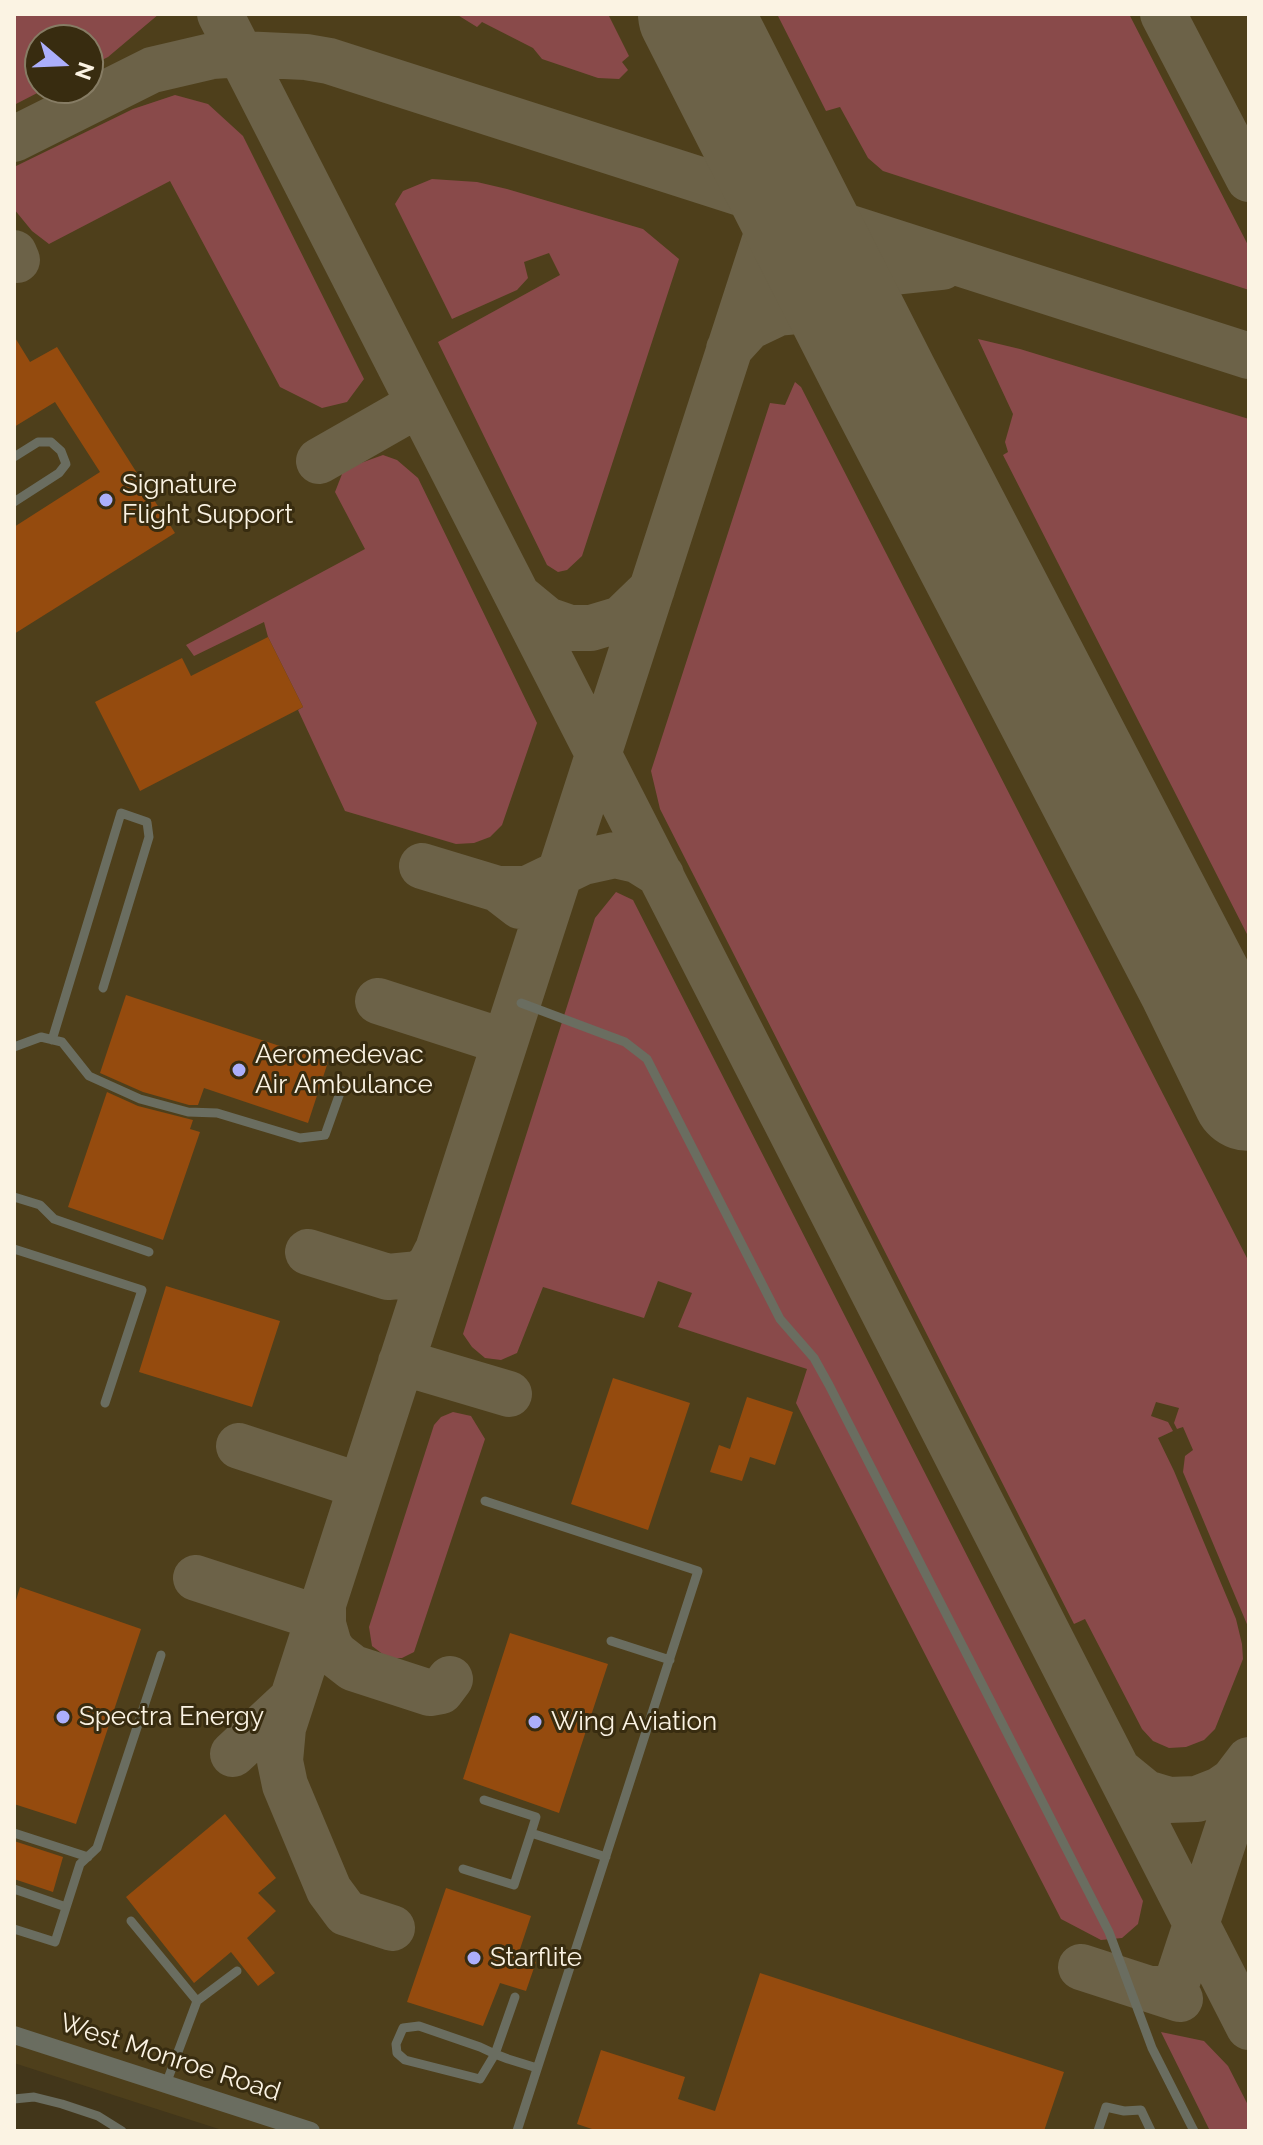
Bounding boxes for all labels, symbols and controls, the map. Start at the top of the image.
north arrow [24,24,104,104]
text: N [70,59,100,83]
place label: Signature Flight Support [122,469,293,530]
marker: Signature Flight Support [97,491,115,509]
place label: Aeromedevac Air Ambulance [255,1039,433,1100]
marker: Aeromedevac Air Ambulance [230,1061,248,1079]
place label: Spectra Energy [79,1701,264,1733]
place label: Wing Aviation [551,1706,717,1738]
marker: Spectra Energy [54,1708,72,1726]
marker: Wing Aviation [526,1713,544,1731]
place label: Starflite [490,1942,582,1974]
marker: Starflite [465,1949,483,1967]
street label: West Monroe Road [56,2008,284,2108]

